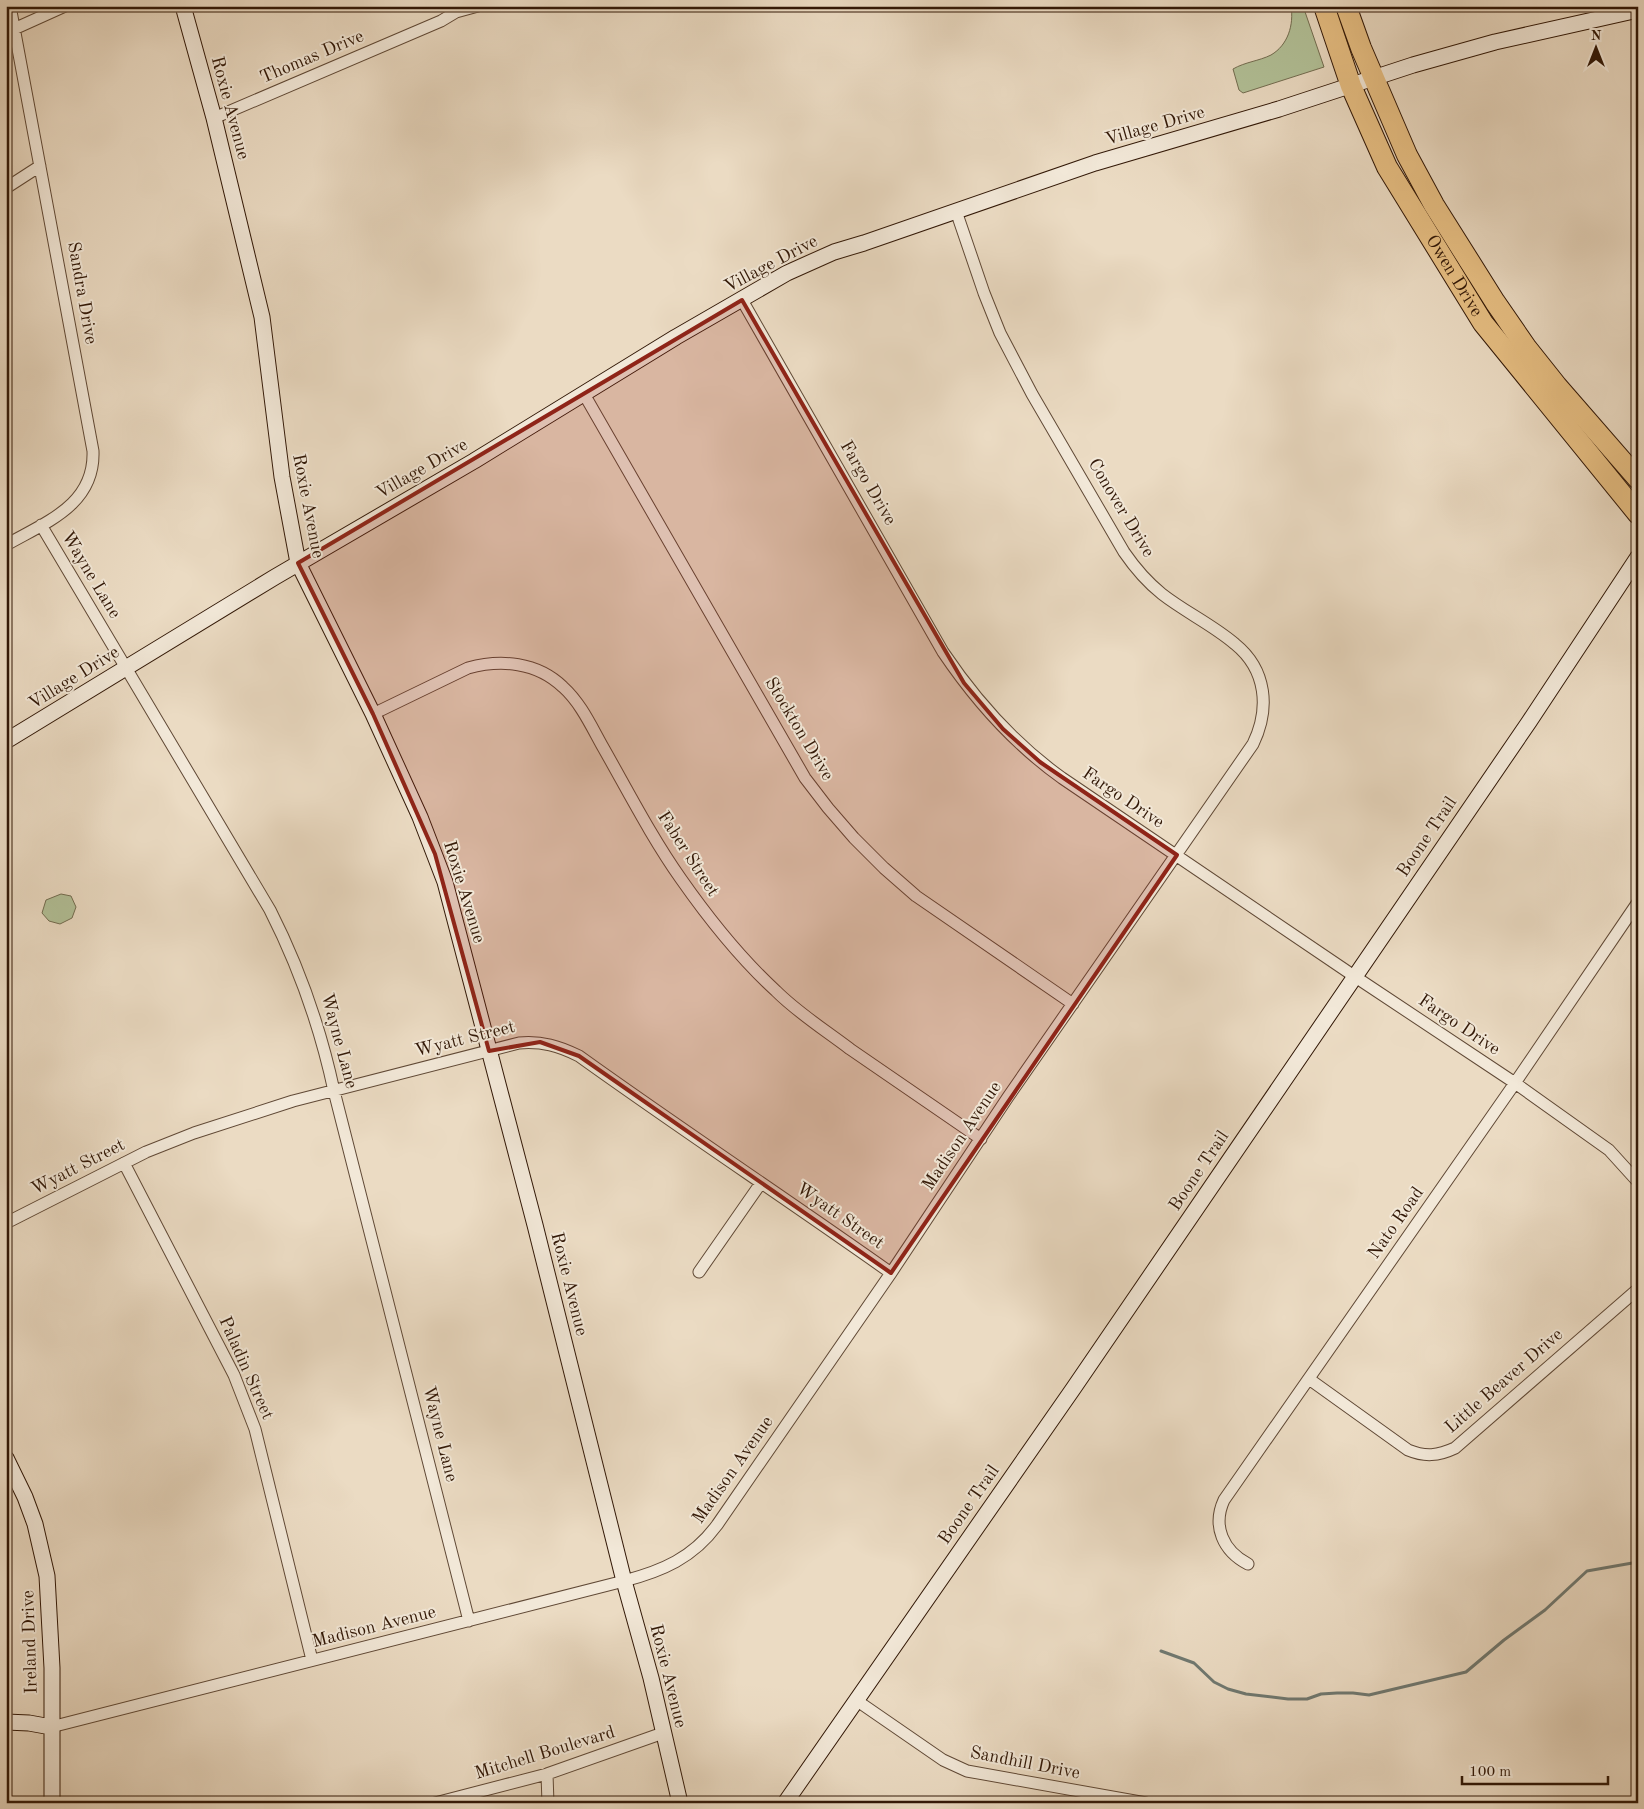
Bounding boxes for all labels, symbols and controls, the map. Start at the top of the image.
north arrow [1572,22,1622,72]
street label: Thomas Drive [257,27,367,87]
text: N [1591,29,1602,43]
street label: Roxie Avenue [208,54,252,162]
street label: Village Drive [1103,103,1207,149]
street label: Village Drive [721,232,821,296]
street label: Owen Drive [1422,232,1486,320]
street label: Sandra Drive [64,240,100,346]
street label: Village Drive [373,435,471,503]
street label: Fargo Drive [837,438,899,528]
street label: Roxie Avenue [289,452,327,560]
street label: Conover Drive [1085,456,1157,560]
street label: Wayne Lane [58,528,124,622]
street label: Village Drive [26,643,122,713]
street label: Stockton Drive [761,674,837,784]
street label: Fargo Drive [1079,764,1167,832]
street label: Boone Trail [1394,794,1460,880]
street label: Faber Street [654,808,722,900]
street label: Roxie Avenue [440,839,488,945]
street label: Wayne Lane [318,991,360,1091]
street label: Fargo Drive [1415,991,1503,1059]
street label: Wyatt Street [413,1018,517,1060]
street label: Madison Avenue [919,1078,1005,1194]
street label: Boone Trail [1166,1128,1232,1214]
street label: Wyatt Street [28,1136,128,1198]
street label: Wyatt Street [793,1179,887,1253]
street label: Nato Road [1365,1184,1427,1262]
street label: Roxie Avenue [547,1230,591,1338]
street label: Paladin Street [215,1314,277,1422]
street label: Little Beaver Drive [1442,1325,1566,1437]
street label: Wayne Lane [419,1384,461,1484]
street label: Madison Avenue [689,1413,777,1527]
street label: Boone Trail [935,1462,1003,1548]
street label: Ireland Drive [19,1590,41,1694]
street label: Madison Avenue [310,1603,438,1651]
street label: Roxie Avenue [646,1622,690,1730]
street label: Mitchell Boulevard [473,1723,617,1783]
street label: Sandhill Drive [968,1743,1082,1783]
scale bar [1462,1754,1608,1786]
text: 100 m [1469,1765,1511,1780]

